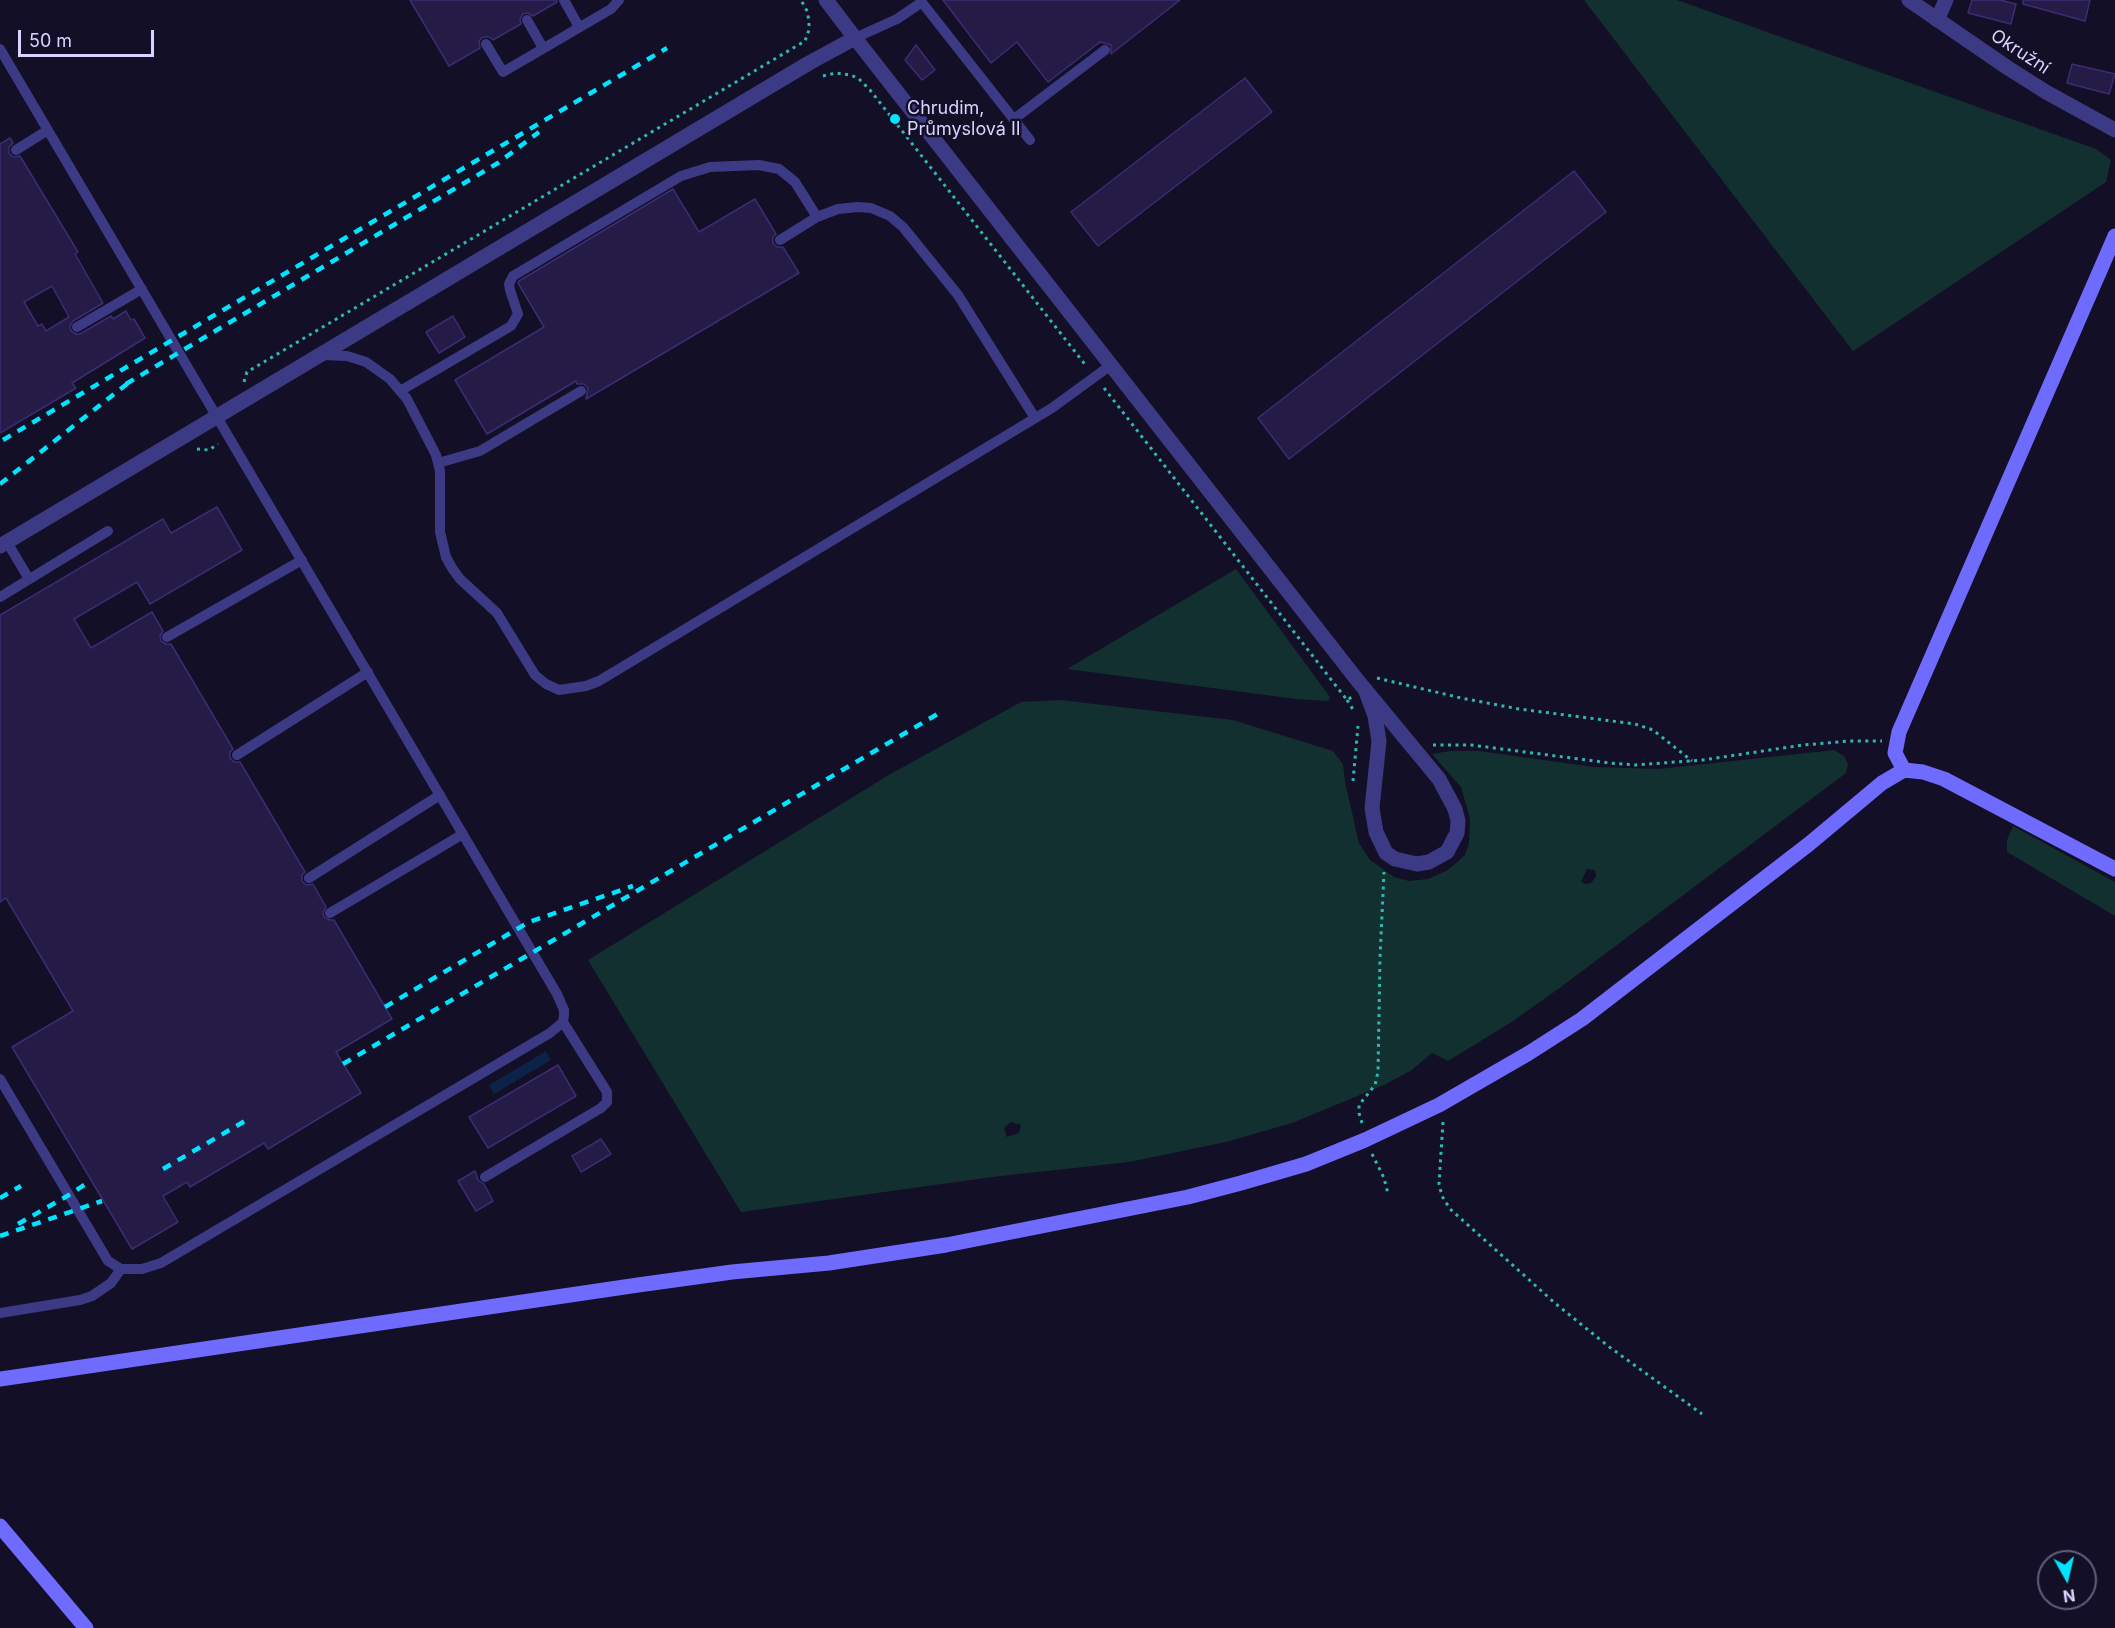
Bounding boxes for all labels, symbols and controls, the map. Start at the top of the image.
scale bar [21,18,158,56]
street label: Okružní [1986,25,2054,79]
text: 50 m [29,30,72,51]
place label: Chrudim, Průmyslová II [907,98,1021,140]
marker: Chrudim, Průmyslová II [888,112,902,126]
north arrow [2037,1550,2097,1610]
text: N [2062,1585,2077,1607]

